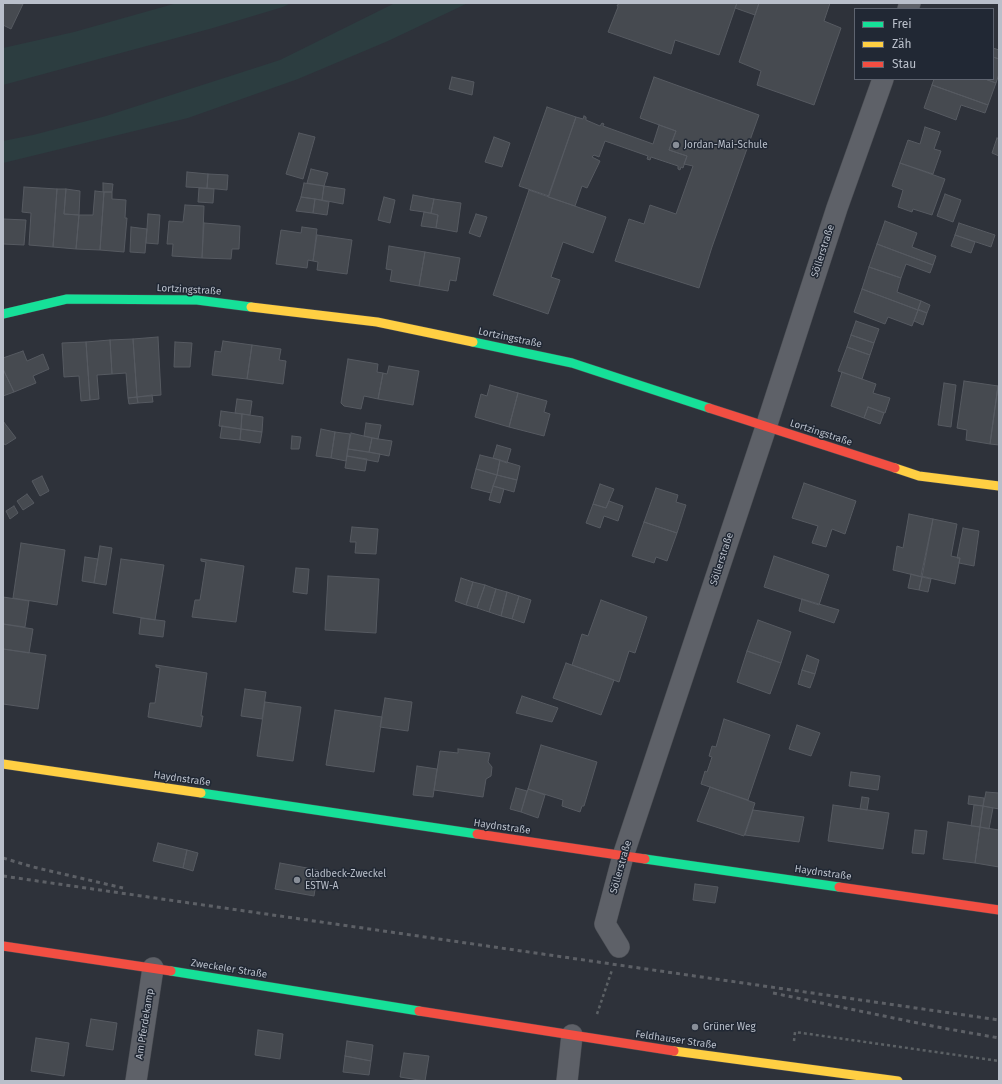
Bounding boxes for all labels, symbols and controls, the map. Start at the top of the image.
legend [854,8,994,80]
text: Frei [892,17,912,31]
text: Zäh [892,37,912,51]
text: Stau [892,57,916,71]
place label: Jordan-Mai-Schule [684,139,768,151]
marker: Jordan-Mai-Schule [671,140,681,150]
street label: Söllerstraße [809,223,837,279]
street label: Lortzingstraße [156,282,222,298]
street label: Lortzingstraße [477,325,543,351]
street label: Lortzingstraße [788,417,854,449]
street label: Söllerstraße [708,531,736,587]
street label: Haydnstraße [153,769,211,789]
street label: Haydnstraße [473,817,531,837]
street label: Söllerstraße [608,839,634,895]
street label: Haydnstraße [794,863,852,883]
place label: Gladbeck-Zweckel ESTW-A [305,868,386,892]
marker: Gladbeck-Zweckel ESTW-A [292,875,302,885]
street label: Zweckeler Straße [190,957,268,981]
street label: Am Pferdekamp [133,988,157,1060]
place label: Grüner Weg [703,1021,756,1033]
marker: Grüner Weg [690,1022,700,1032]
street label: Feldhauser Straße [635,1028,717,1052]

